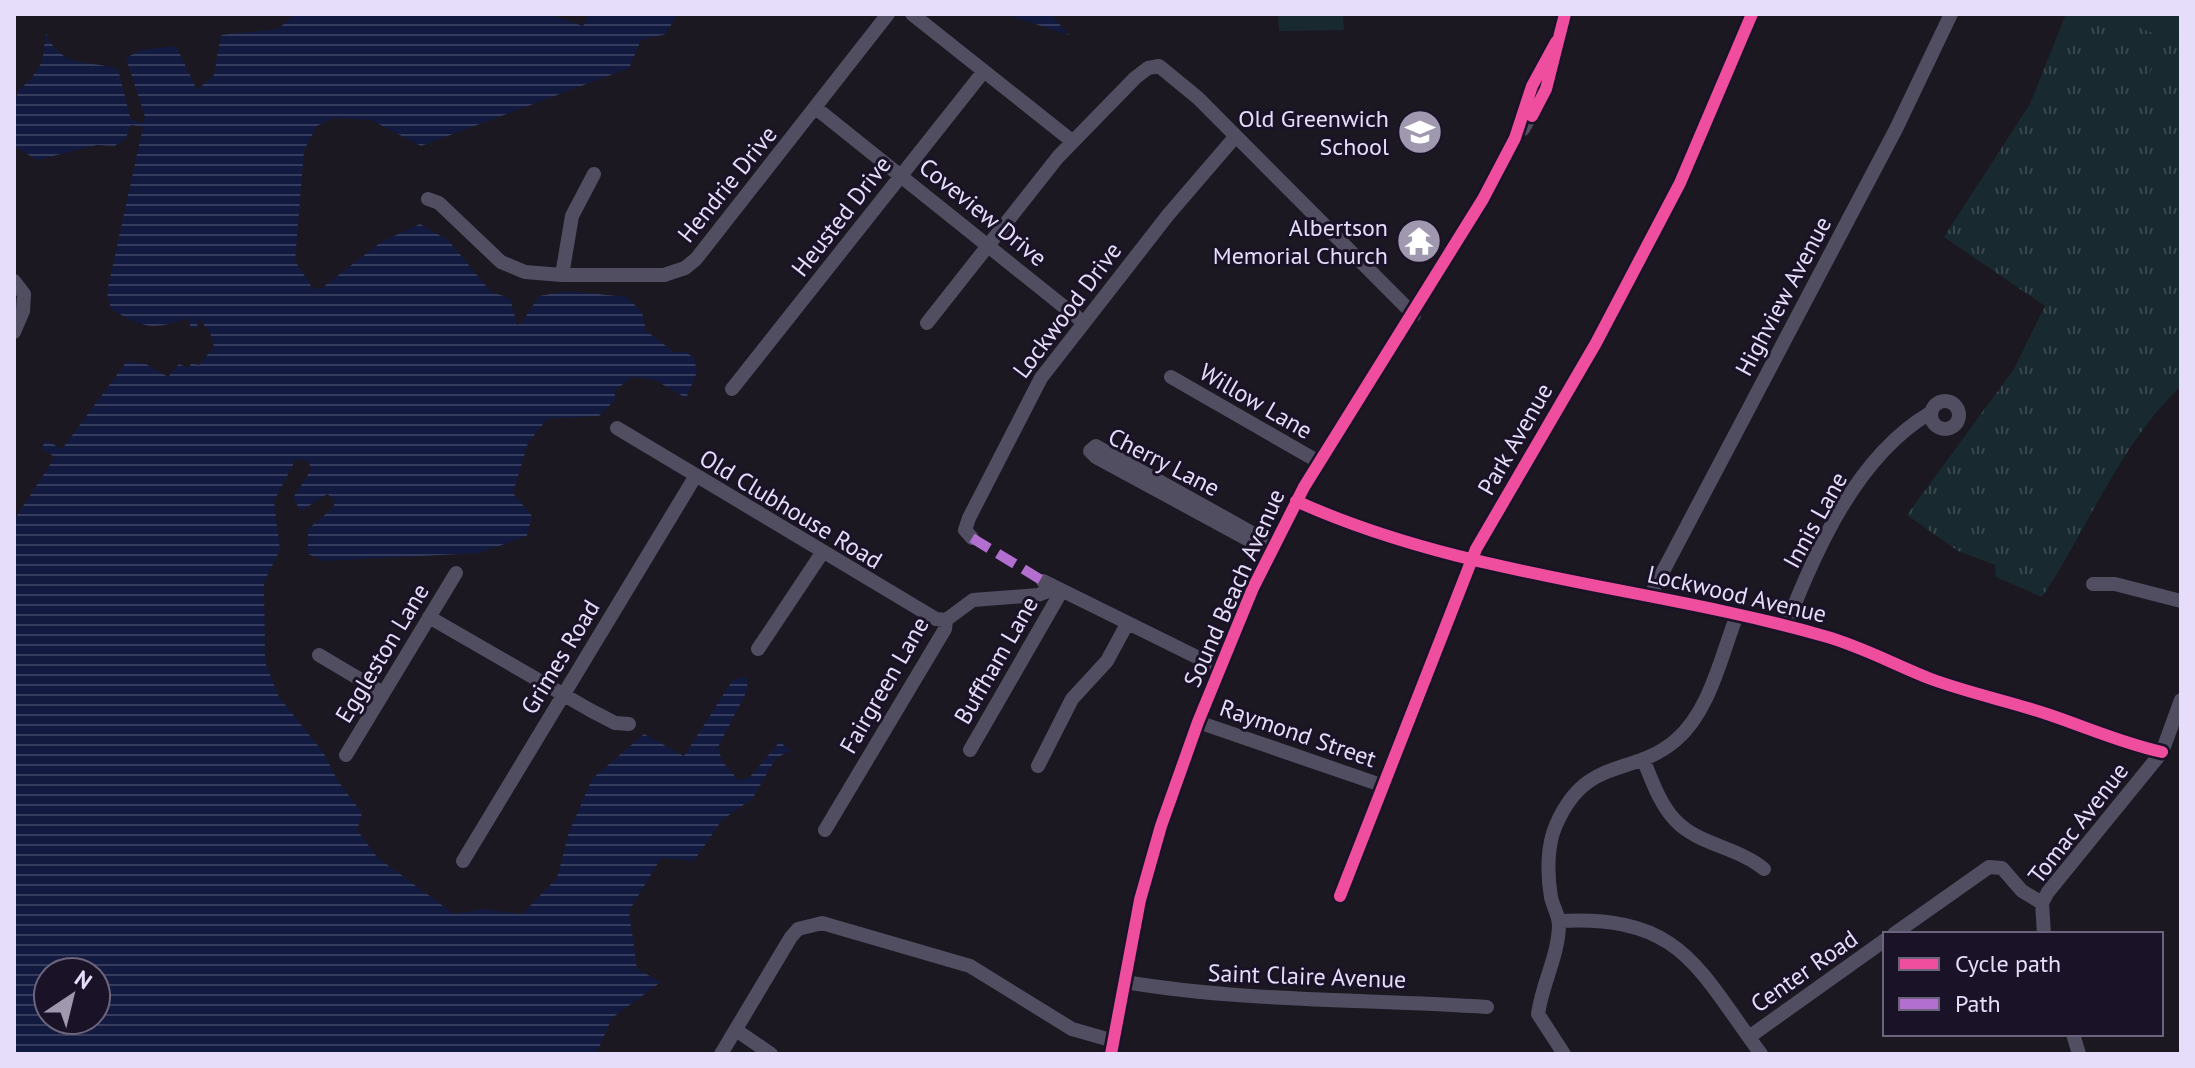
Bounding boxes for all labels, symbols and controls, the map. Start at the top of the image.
place label: Old Greenwich School [1238,103,1389,162]
school or university icon: Old Greenwich School [1396,108,1444,156]
street label: Hendrie Drive [670,119,784,249]
street label: Heusted Drive [784,150,898,282]
street label: Coveview Drive [913,151,1053,273]
street label: Highview Avenue [1728,211,1838,381]
place label: Albertson Memorial Church [1213,212,1388,271]
temple icon: Albertson Memorial Church [1395,217,1443,265]
street label: Lockwood Drive [1006,236,1128,384]
street label: Willow Lane [1194,356,1318,446]
street label: Park Avenue [1471,378,1559,500]
street label: Cherry Lane [1103,421,1225,503]
street label: Old Clubhouse Road [694,442,888,576]
street label: Innis Lane [1776,466,1854,574]
street label: Sound Beach Avenue [1176,484,1292,692]
street label: Lockwood Avenue [1644,558,1830,630]
street label: Eggleston Lane [328,578,436,728]
street label: Buffham Lane [947,591,1045,729]
street label: Grimes Road [514,594,606,720]
street label: Fairgreen Lane [832,611,936,759]
street label: Raymond Street [1216,692,1380,774]
street label: Tomac Avenue [2021,756,2135,890]
street label: Center Road [1744,923,1864,1019]
legend [1883,932,2163,1036]
text: Cycle path [1955,948,2061,979]
north arrow [32,956,112,1036]
street label: Saint Claire Avenue [1207,957,1407,995]
text: N [70,964,97,995]
text: Path [1955,988,2001,1019]

